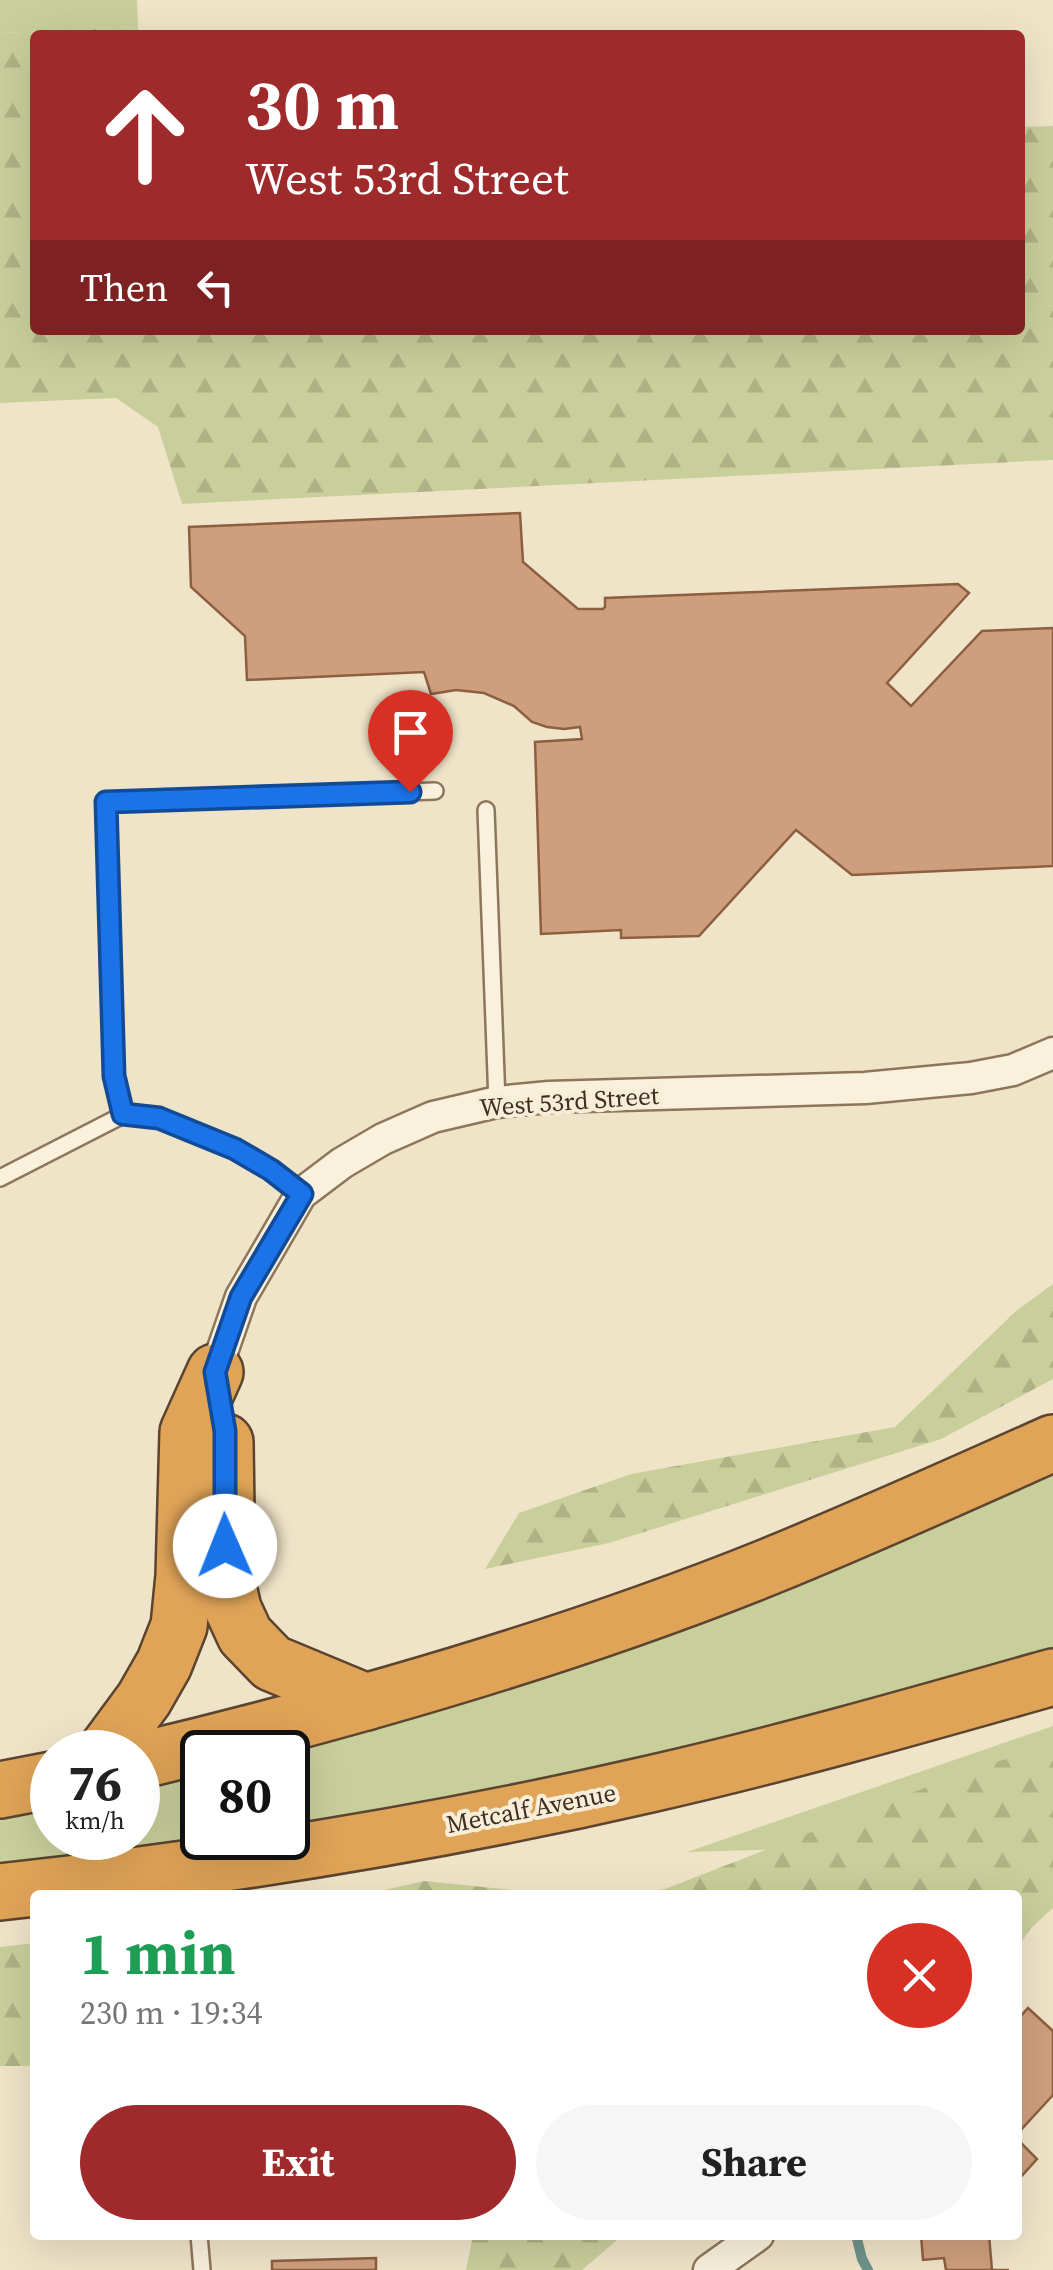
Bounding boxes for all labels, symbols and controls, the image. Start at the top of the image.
text: 30 m [245,56,399,152]
icon: ahead [80,70,210,200]
text: West 53rd Street [245,147,569,209]
icon: left [188,260,243,315]
text: Then [80,262,168,314]
pin [368,690,453,793]
icon: arrive [383,705,438,760]
street label: West 53rd Street [478,1078,661,1124]
position arrow [173,1494,277,1598]
speed limit sign: 80 [180,1730,310,1860]
text: 76 [68,1748,122,1817]
street label: Metcalf Avenue [443,1775,619,1841]
text: km/h [65,1803,125,1837]
text: 1 min [80,1912,236,1994]
button: close [867,1923,972,2028]
text: 230 m · 19:34 [80,1991,262,2035]
button: Exit [80,2105,516,2220]
button: Share [536,2105,972,2220]

